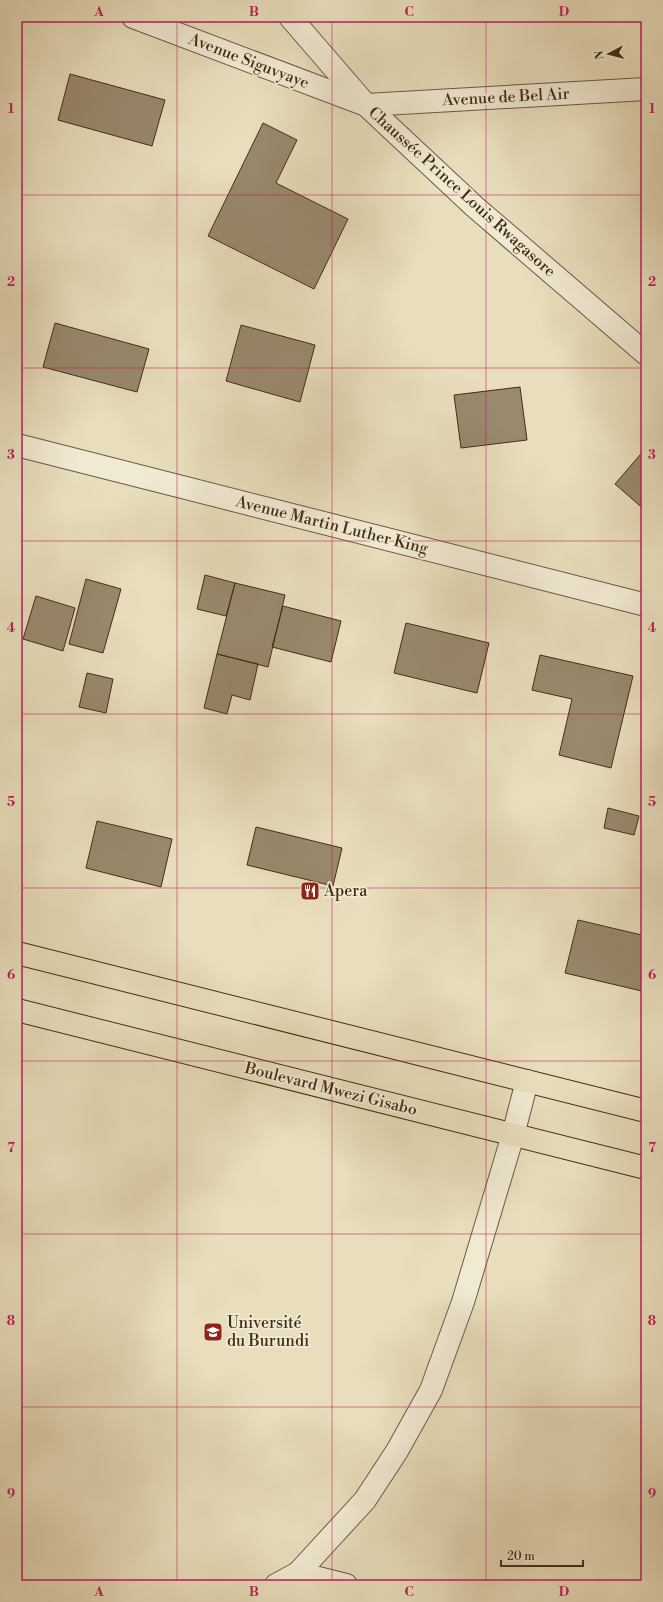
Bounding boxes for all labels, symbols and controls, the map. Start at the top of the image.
text: A [93,4,104,20]
text: B [249,4,259,20]
text: C [404,4,414,20]
text: D [559,4,569,20]
street label: Avenue Siguvyaye [185,29,312,93]
north arrow [589,34,629,74]
text: N [593,50,608,60]
street label: Avenue de Bel Air [441,84,570,110]
text: 1 [8,101,15,117]
text: 1 [649,101,656,117]
street label: Chaussée Prince Louis Rwagasore [364,103,560,281]
text: 2 [7,274,15,290]
text: 2 [648,274,656,290]
text: 3 [7,447,15,463]
text: 3 [648,447,656,463]
street label: Avenue Martin Luther King [233,491,431,559]
text: 4 [7,620,16,636]
text: 4 [648,620,657,636]
text: 5 [7,794,15,810]
text: 5 [648,794,656,810]
restaurant icon: Apera [299,880,321,902]
place label: Apera [323,881,368,901]
text: 6 [7,967,15,983]
text: 6 [648,967,656,983]
street label: Boulevard Mwezi Gisabo [242,1058,419,1120]
text: 7 [7,1140,15,1156]
text: 7 [648,1140,656,1156]
text: 8 [7,1313,15,1329]
place label: Université du Burundi [227,1313,309,1351]
text: 8 [648,1313,656,1329]
school or university icon: Université du Burundi [202,1321,224,1343]
text: 9 [7,1486,15,1502]
text: 9 [648,1486,656,1502]
scale bar [501,1542,583,1568]
text: 20 m [507,1549,535,1564]
text: A [93,1584,104,1600]
text: B [249,1584,259,1600]
text: C [404,1584,414,1600]
text: D [559,1584,569,1600]

